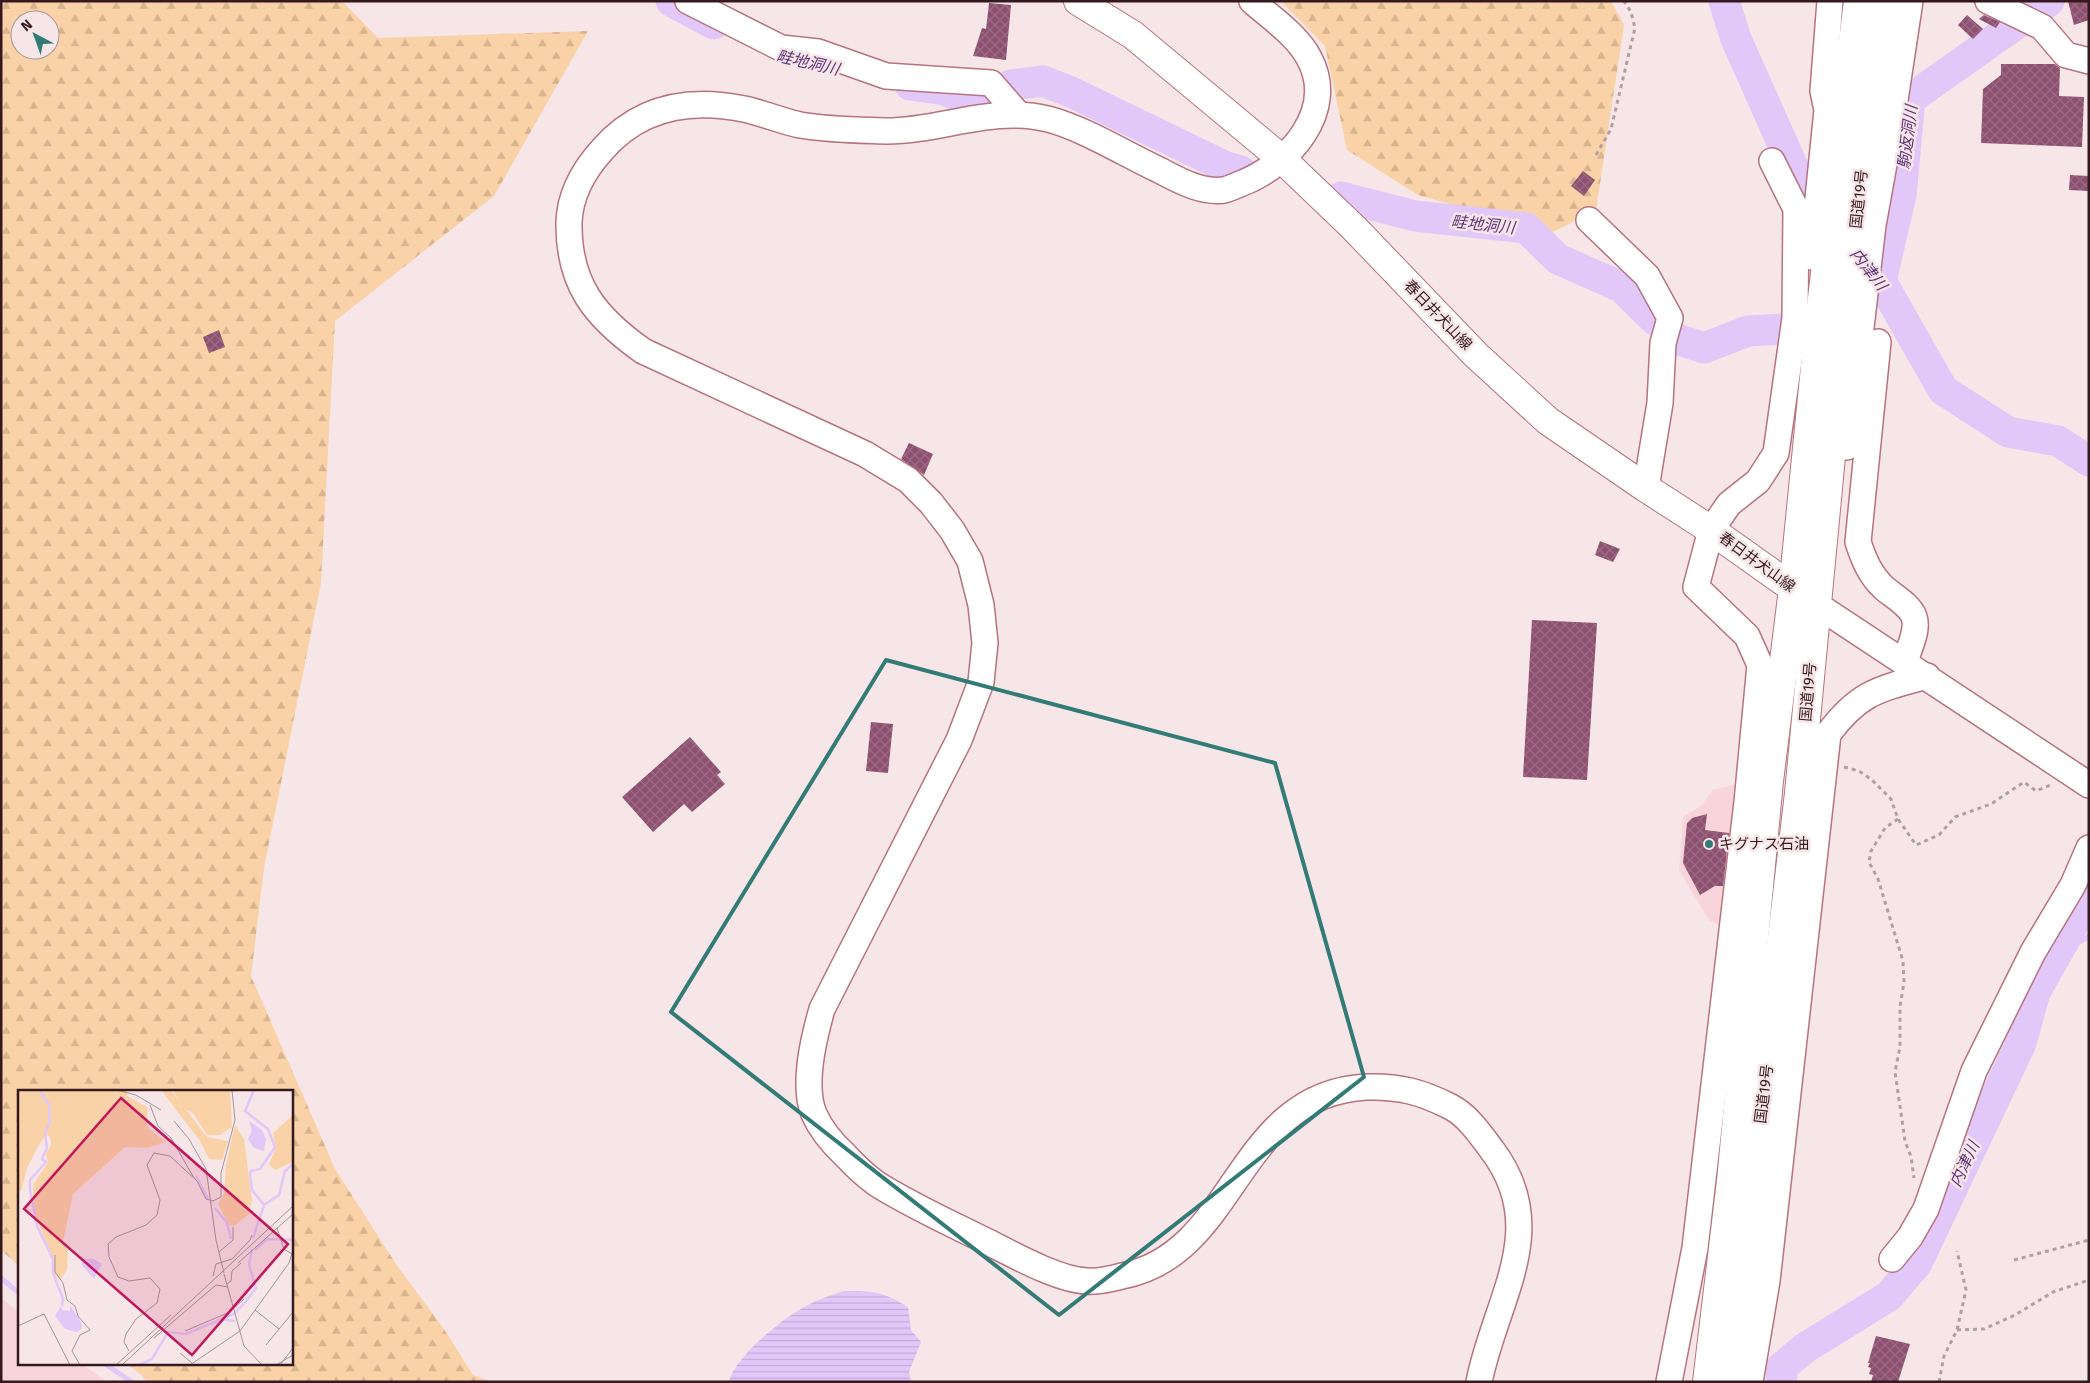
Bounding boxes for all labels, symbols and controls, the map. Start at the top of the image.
north arrow [10,10,60,60]
text: N [18,16,36,35]
water label: 畦地洞川 [775,46,843,79]
water label: 駒返洞川 [1894,102,1921,170]
street label: 国道19号 [1847,169,1871,229]
water label: 畦地洞川 [1450,212,1518,237]
water label: 内津川 [1846,245,1892,296]
street label: 春日井犬山線 [1400,276,1476,354]
street label: 春日井犬山線 [1715,528,1799,596]
street label: 国道19号 [1796,662,1820,722]
place label: キグナス石油 [1719,835,1809,853]
marker: キグナス石油 [1703,838,1715,850]
street label: 国道19号 [1751,1063,1777,1125]
inset map [18,1090,292,1366]
water label: 内津川 [1946,1137,1984,1190]

